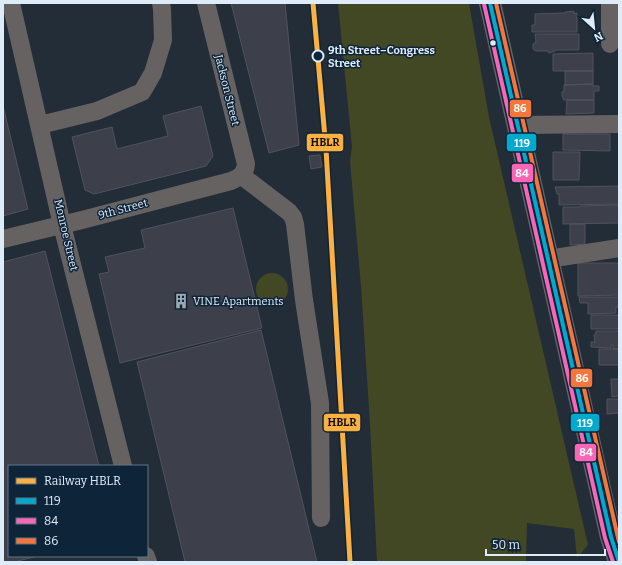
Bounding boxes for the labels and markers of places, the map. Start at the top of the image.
unlabelled marker [488,38,498,48]
place label: 9th Street–Congress Street [328,44,436,70]
marker: 9th Street–Congress Street [311,49,325,63]
building icon: VINE Apartments [172,292,190,310]
place label: VINE Apartments [193,295,284,308]

